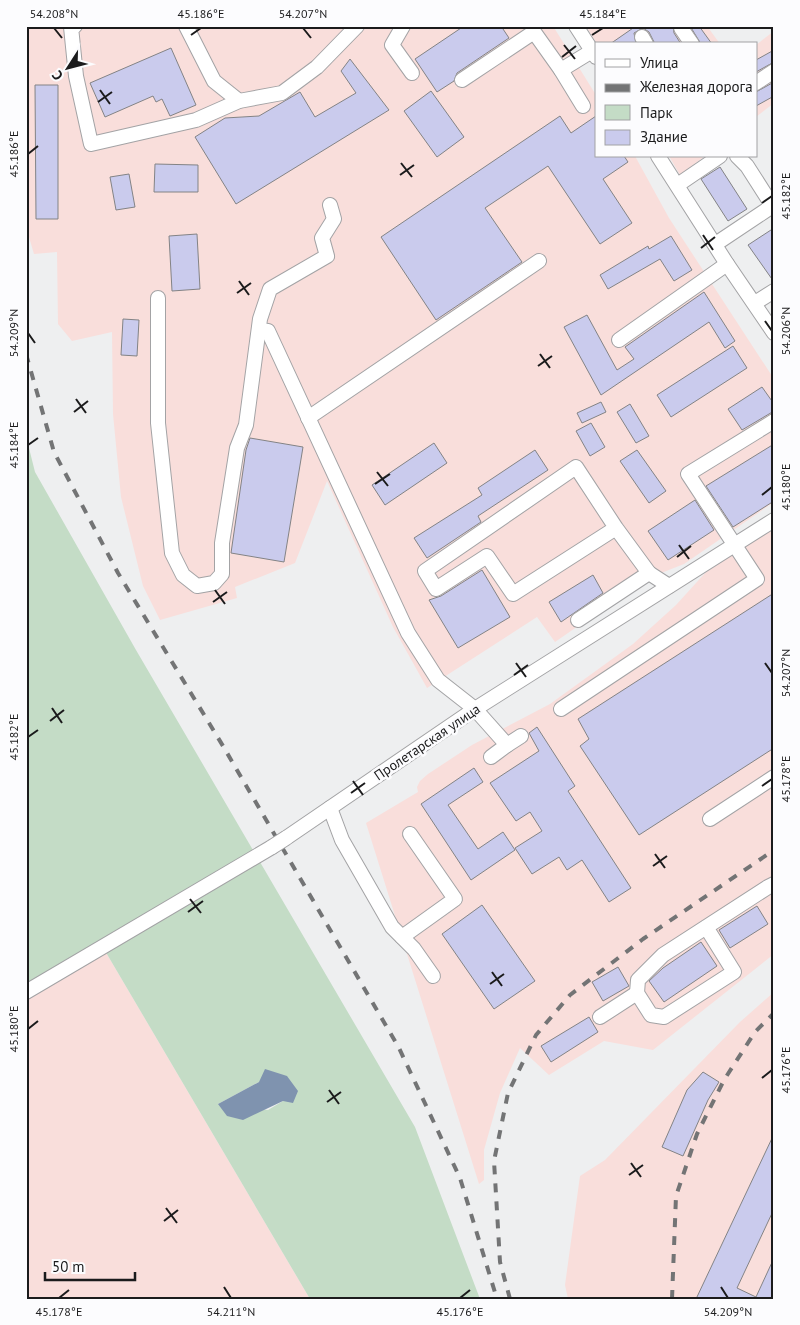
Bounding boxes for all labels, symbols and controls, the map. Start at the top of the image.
text: 54.208°N [30,6,78,21]
text: 45.186°E [178,6,224,21]
text: 54.207°N [279,6,327,21]
text: 45.184°E [580,6,626,21]
north arrow [42,42,92,92]
legend [595,42,758,158]
text: Улица [640,53,678,72]
text: С [48,67,67,84]
text: Железная дорога [639,77,753,96]
text: Парк [640,103,673,122]
text: Здание [640,127,688,146]
text: 45.186°E [6,131,21,177]
text: 45.182°E [778,173,793,219]
text: 54.206°N [778,307,793,355]
text: 54.209°N [6,309,21,357]
text: 45.184°E [6,422,21,468]
text: 45.180°E [778,464,793,510]
text: 54.207°N [778,649,793,697]
street label: Пролетарская улица [370,700,484,784]
text: 45.182°E [6,714,21,760]
text: 45.178°E [778,756,793,802]
text: 45.180°E [6,1006,21,1052]
text: 45.176°E [778,1047,793,1093]
scale bar [45,1250,135,1282]
text: 50 m [52,1257,85,1276]
text: 45.178°E [36,1304,82,1319]
text: 54.211°N [207,1304,255,1319]
text: 45.176°E [437,1304,483,1319]
text: 54.209°N [704,1304,752,1319]

